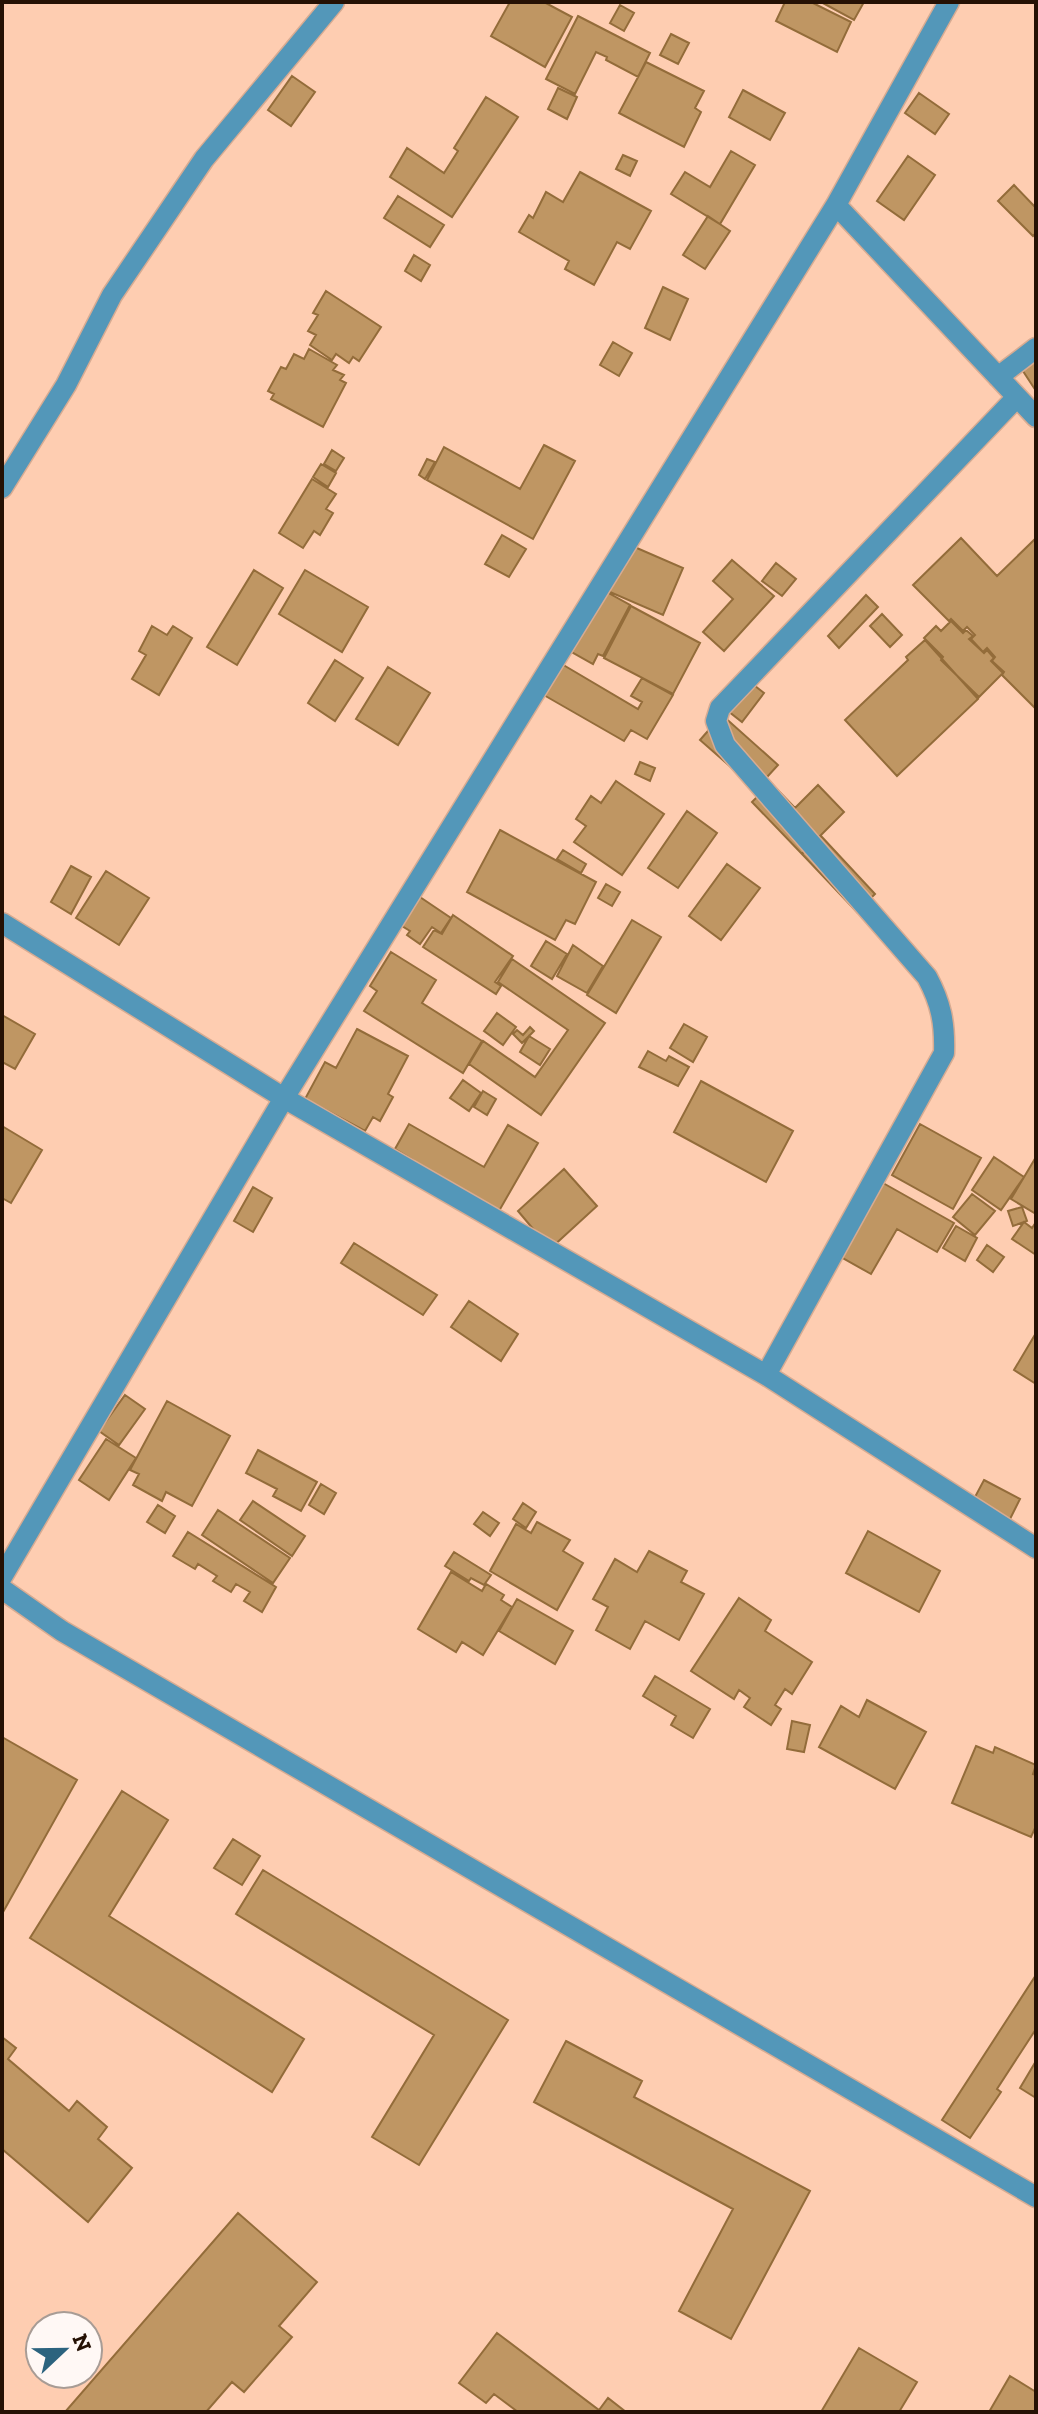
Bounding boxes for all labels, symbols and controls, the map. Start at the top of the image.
north arrow [24,2310,104,2390]
text: N [66,2330,98,2356]

